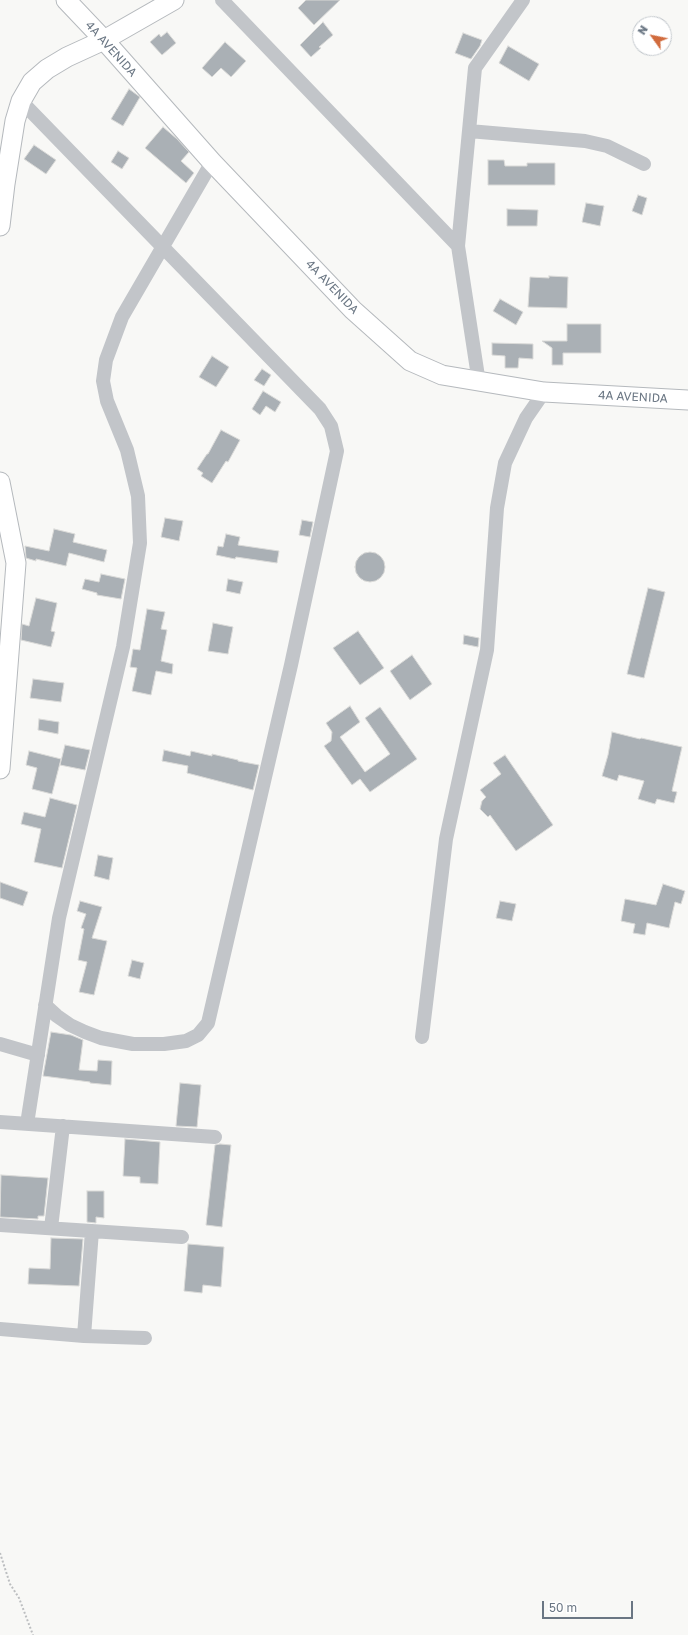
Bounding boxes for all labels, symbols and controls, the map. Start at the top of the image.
north arrow [632,16,672,56]
street label: 4A AVENIDA [82,18,140,80]
text: N [635,23,650,37]
street label: 4A AVENIDA [303,257,361,317]
street label: 4A AVENIDA [598,388,668,406]
scale bar [544,1593,635,1619]
text: 50 m [549,1600,577,1615]

